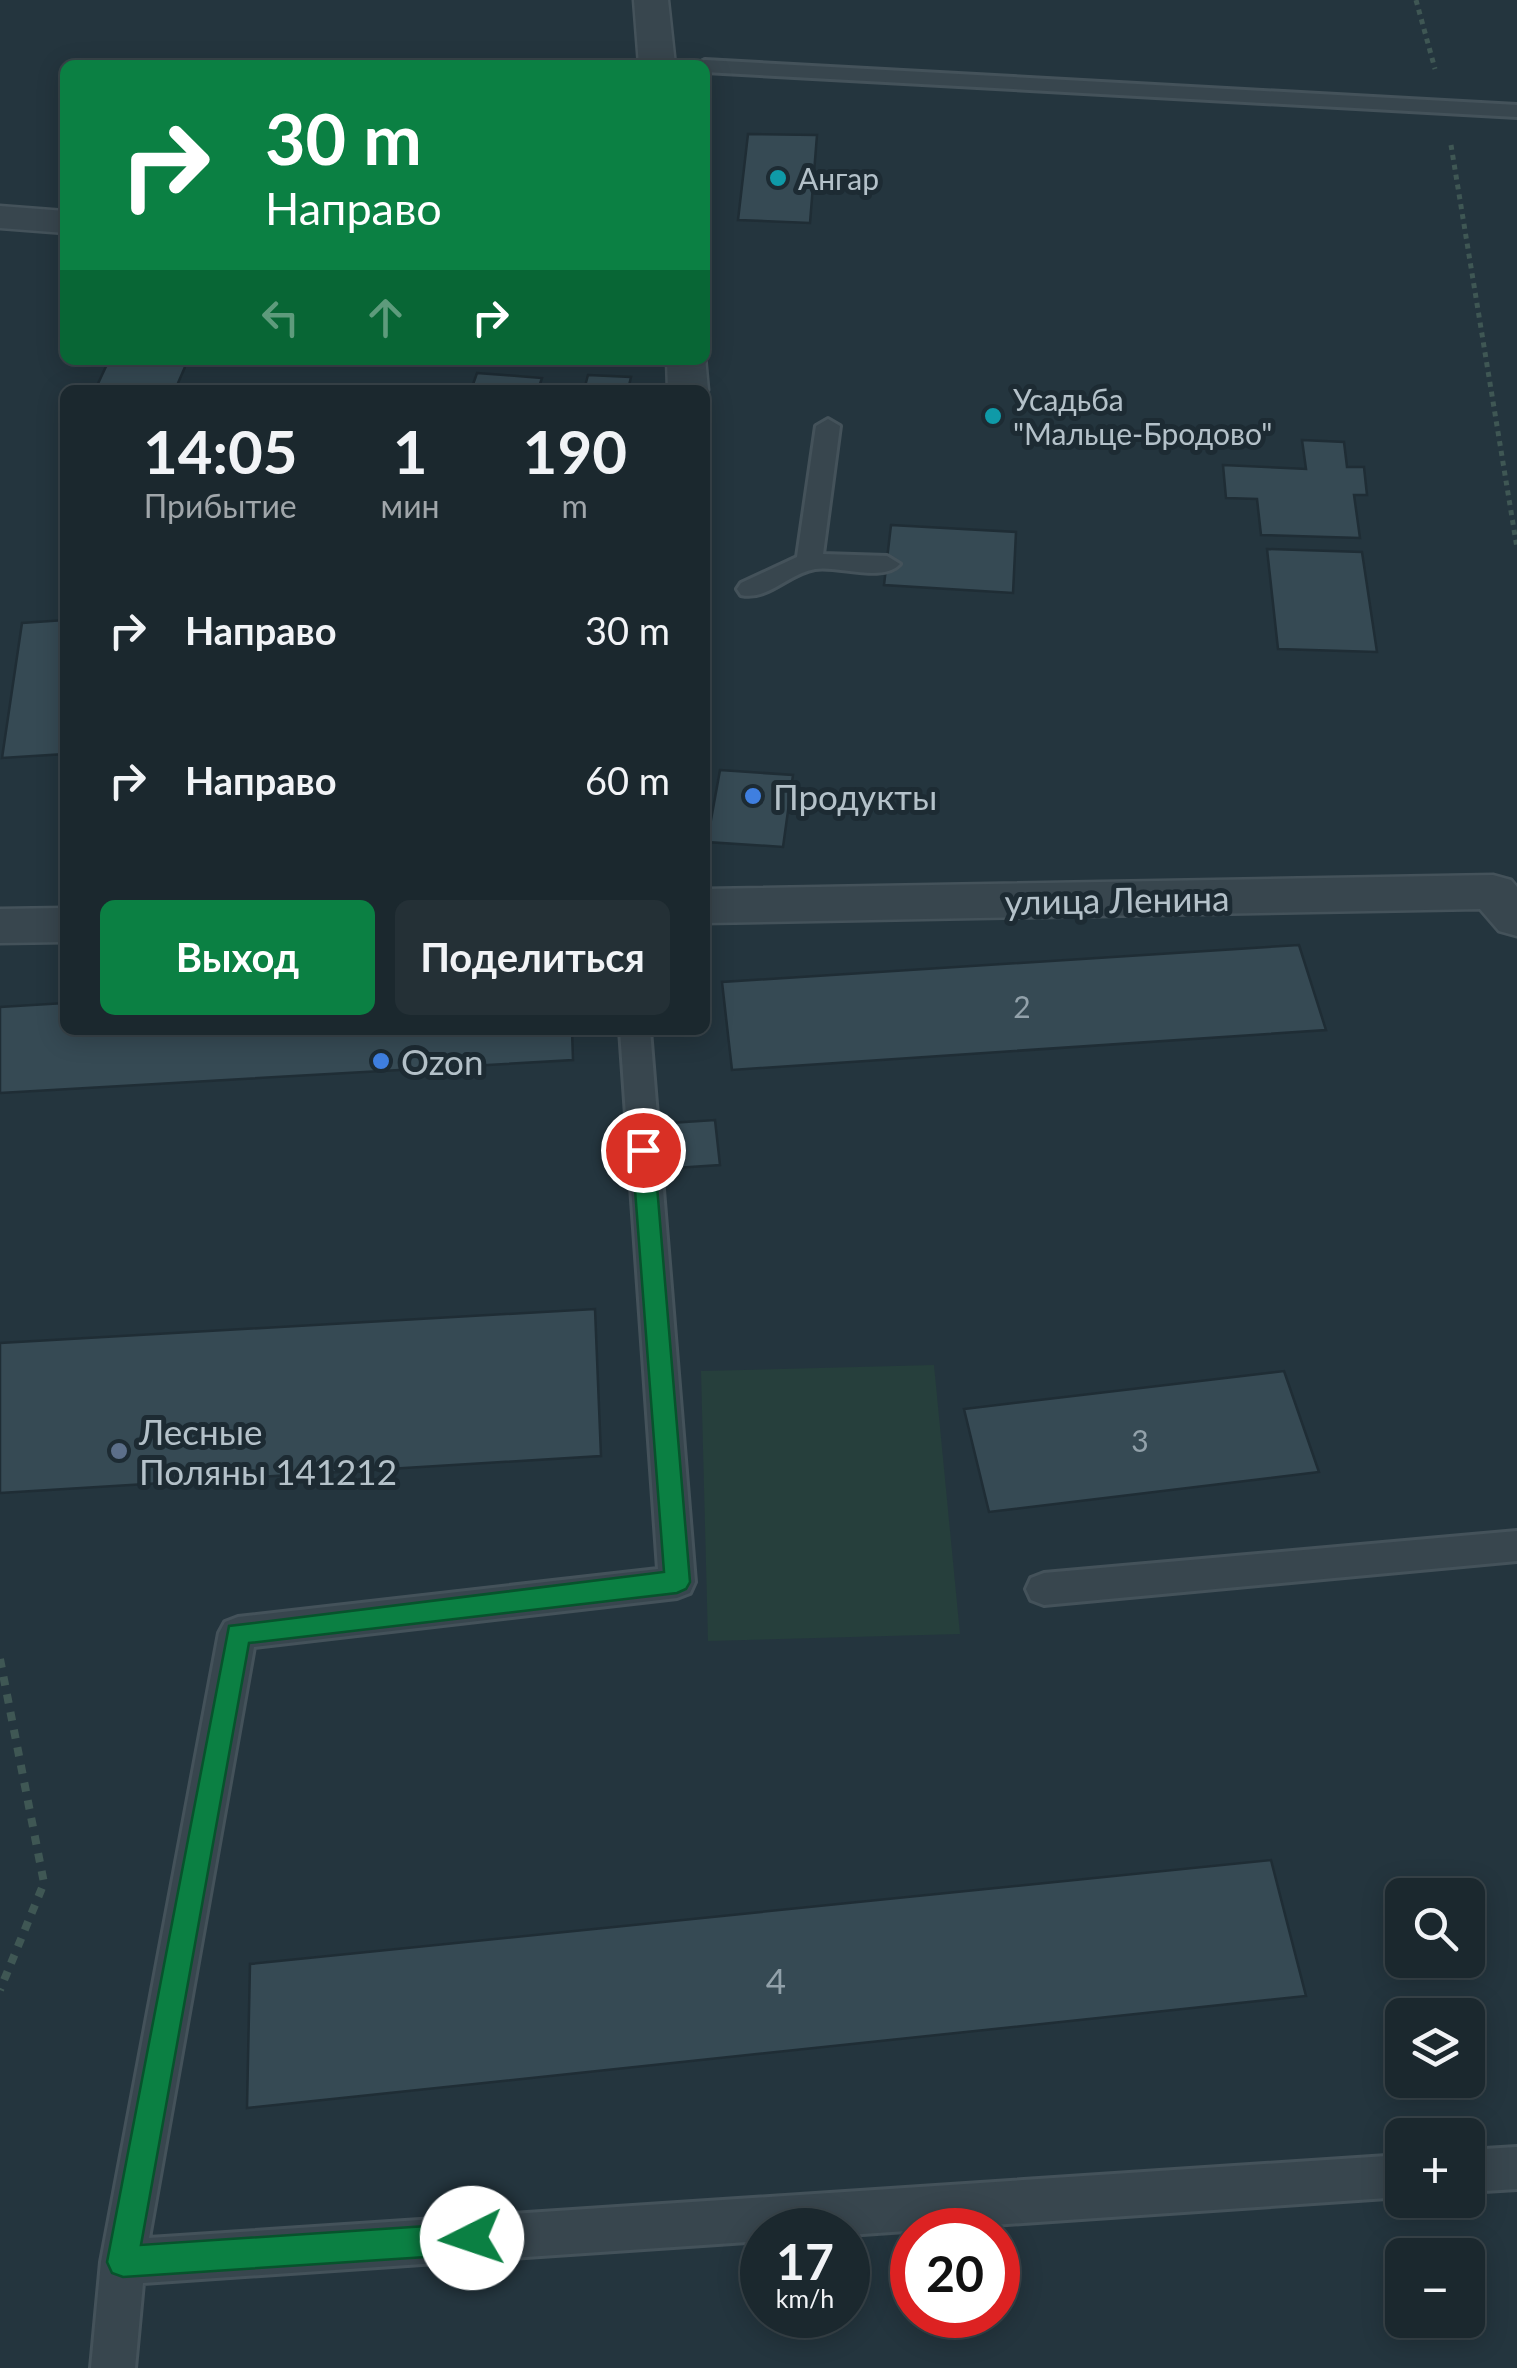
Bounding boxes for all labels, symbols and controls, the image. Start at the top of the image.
text: 30 m [265,96,422,180]
icon: right [100,100,230,230]
place label: Ангар [798,160,879,196]
marker: Ангар [767,167,789,189]
text: Направо [265,181,442,235]
icon: left [253,290,308,345]
icon: ahead [358,290,413,345]
icon: right [463,290,518,345]
place label: Усадьба "Мальце-Бродово" [1013,381,1273,451]
marker: Усадьба "Мальце-Бродово" [982,405,1004,427]
text: 14:05 [143,415,298,487]
text: 1 [393,415,428,487]
text: 190 [523,415,627,487]
text: Прибытие [144,486,297,525]
text: мин [381,486,440,525]
text: m [562,486,588,525]
icon: right [100,603,155,658]
text: Направо [185,607,337,653]
text: 30 m [585,607,670,653]
icon: right [100,753,155,808]
text: Направо [185,757,337,803]
text: 60 m [585,757,670,803]
place label: Продукты [773,775,937,817]
marker: Продукты [742,785,764,807]
street label: улица Ленина [1004,876,1230,922]
button: Выход [100,900,375,1015]
button: Поделиться [395,900,670,1015]
house number: 2 [1013,988,1031,1024]
place label: Ozon [401,1040,484,1082]
marker: Ozon [370,1050,392,1072]
pin [601,1108,686,1193]
icon: arrive [616,1123,671,1178]
place label: Лесные Поляны 141212 [138,1410,397,1492]
house number: 3 [1131,1422,1149,1458]
marker: Лесные Поляны 141212 [108,1440,130,1462]
map controls [1385,1878,1485,2338]
button: search [1385,1878,1485,1978]
house number: 4 [766,1959,786,2001]
button: layers [1385,1998,1485,2098]
button: + [1385,2118,1485,2218]
position arrow [420,2186,524,2290]
speed limit sign: 20 [890,2208,1020,2338]
text: 17 [776,2231,834,2291]
button: − [1385,2238,1485,2338]
text: km/h [776,2283,834,2313]

